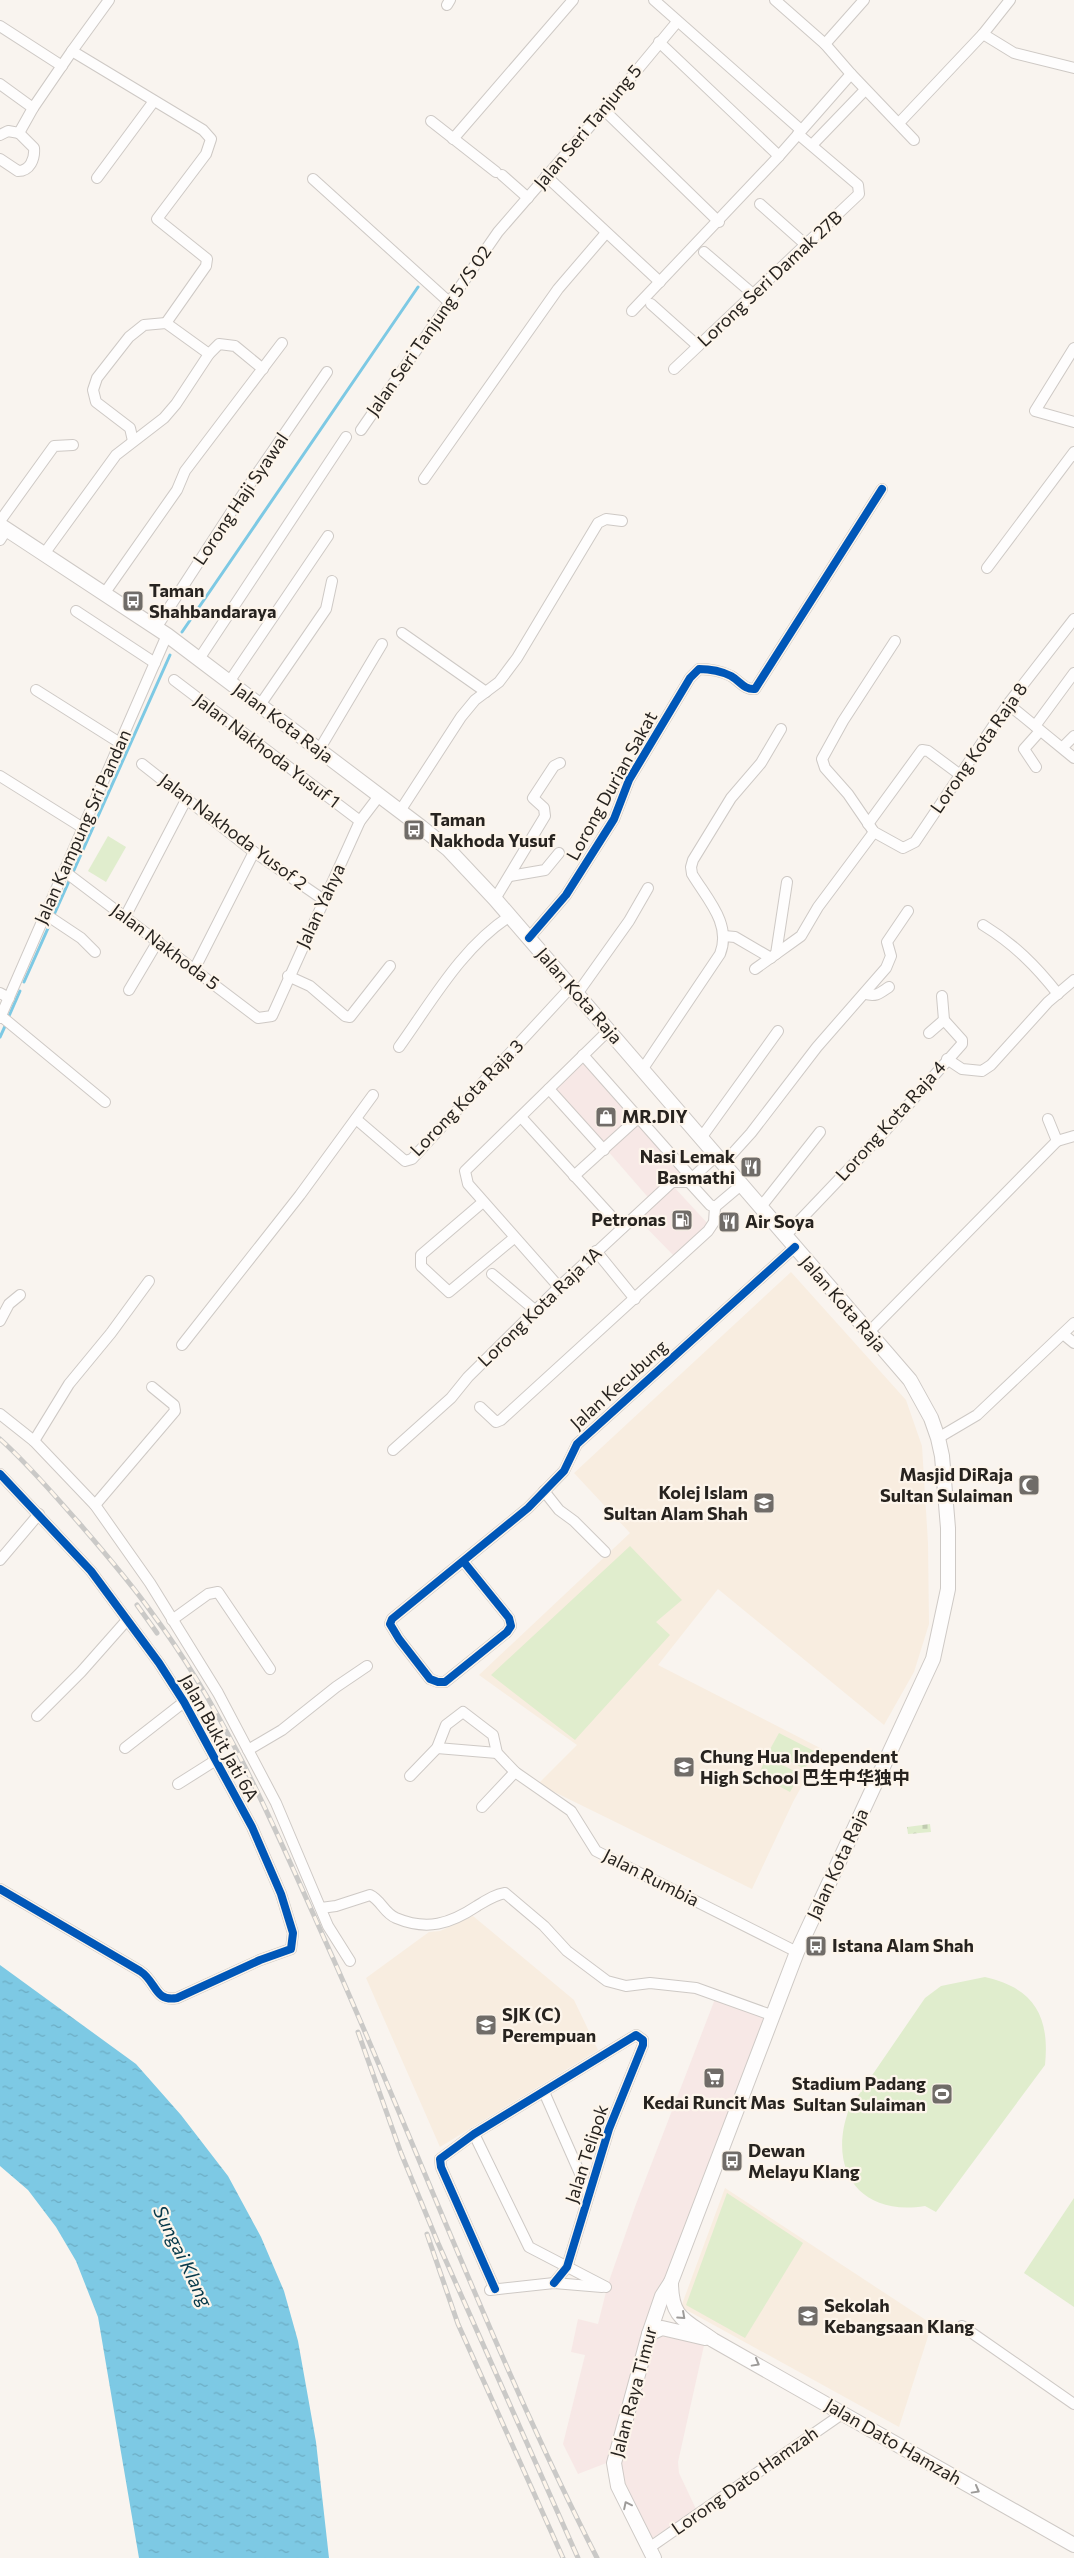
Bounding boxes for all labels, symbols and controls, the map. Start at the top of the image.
street label: Jalan Seri Tanjung 5 [529,60,646,193]
street label: Lorong Seri Damak 27B [692,206,846,351]
street label: Jalan Seri Tanjung 5 /S 02 [361,241,495,420]
street label: Lorong Haji Syawal [188,428,292,569]
place label: Taman Shahbandaraya [149,579,276,622]
bus stop icon: Taman Shahbandaraya [121,589,145,613]
street label: Jalan Kota Raja [229,677,338,767]
street label: Lorong Kota Raja 8 [925,678,1031,817]
street label: Jalan Nakhoda Yusuf 1 [190,688,345,812]
street label: Lorong Durian Sakat [561,707,661,864]
street label: Jalan Kampung Sri Pandan [29,726,135,927]
street label: Jalan Nakhoda Yusof 2 [155,768,312,894]
place label: Taman Nakhoda Yusuf [430,808,556,851]
bus stop icon: Taman Nakhoda Yusuf [402,818,426,842]
street label: Jalan Yahya [291,860,349,951]
street label: Jalan Nakhoda 5 [107,898,224,994]
street label: Jalan Kota Raja [532,943,627,1048]
street label: Lorong Kota Raja 3 [405,1034,528,1160]
street label: Lorong Kota Raja 4 [830,1056,950,1185]
shop icon: MR.DIY [594,1105,618,1129]
place label: MR.DIY [622,1105,688,1127]
place label: Nasi Lemak Basmathi [640,1145,736,1188]
restaurant icon: Nasi Lemak Basmathi [739,1155,763,1179]
place label: Petronas [591,1208,666,1230]
fuel station icon: Petronas [670,1208,694,1232]
restaurant icon: Air Soya [717,1210,741,1234]
place label: Air Soya [745,1210,814,1232]
street label: Lorong Kota Raja 1A [473,1242,606,1371]
street label: Jalan Kota Raja [796,1251,891,1356]
street label: Jalan Kecubung [565,1335,672,1434]
place label: Masjid DiRaja Sultan Sulaiman [880,1463,1013,1506]
mosque icon: Masjid DiRaja Sultan Sulaiman [1017,1473,1041,1497]
place label: Kolej Islam Sultan Alam Shah [603,1481,748,1524]
school or university icon: Kolej Islam Sultan Alam Shah [752,1491,776,1515]
street label: Jalan Bukit Jati 6A [176,1670,264,1805]
place label: Chung Hua Independent High School 巴生中华独中 [700,1745,910,1788]
school or university icon: Chung Hua Independent High School 巴生中华独中 [672,1755,696,1779]
street label: Jalan Kota Raja [802,1804,872,1923]
street label: Jalan Rumbia [600,1844,703,1911]
bus stop icon: Istana Alam Shah [804,1934,828,1958]
place label: Istana Alam Shah [832,1934,974,1956]
place label: SJK (C) Perempuan [502,2003,596,2046]
school or university icon: SJK (C) Perempuan [474,2013,498,2037]
supermarket icon: Kedai Runcit Mas [702,2066,726,2090]
place label: Stadium Padang Sultan Sulaiman [792,2072,926,2115]
sports icon: Stadium Padang Sultan Sulaiman [930,2082,954,2106]
place label: Kedai Runcit Mas [643,2091,785,2113]
street label: Jalan Telipok [560,2101,612,2206]
place label: Dewan Melayu Klang [748,2139,860,2182]
bus stop icon: Dewan Melayu Klang [720,2149,744,2173]
water label: Sungai Klang [149,2201,218,2311]
place label: Sekolah Kebangsaan Klang [824,2294,974,2337]
school or university icon: Sekolah Kebangsaan Klang [796,2304,820,2328]
one-way arrow [677,2311,686,2320]
street label: Jalan Raya Timur [605,2324,661,2460]
one-way arrow [750,2357,759,2367]
street label: Jalan Dato Hamzah [821,2393,966,2489]
street label: Lorong Dato Hamzah [667,2421,822,2539]
one-way arrow [970,2484,979,2494]
one-way arrow [623,2501,633,2510]

